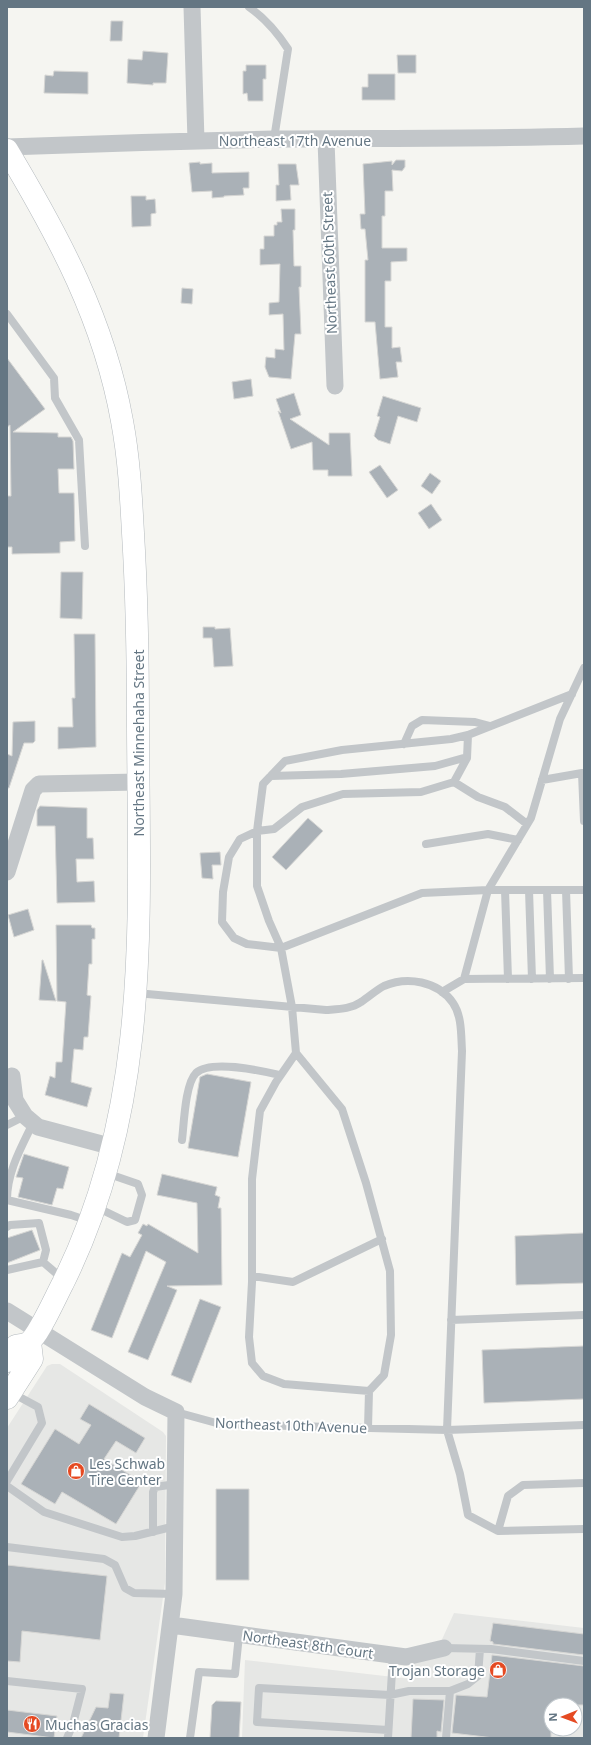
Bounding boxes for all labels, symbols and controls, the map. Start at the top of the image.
street label: Northeast 17th Avenue [219,131,371,150]
street label: Northeast 60th Street [317,192,341,334]
street label: Northeast Minnehaha Street [129,650,148,837]
street label: Northeast 10th Avenue [215,1413,368,1437]
place label: Les Schwab Tire Center [89,1454,165,1489]
shop icon: Les Schwab Tire Center [66,1461,86,1481]
street label: Northeast 8th Court [241,1625,375,1663]
shop icon: Trojan Storage [488,1660,508,1680]
place label: Trojan Storage [389,1661,485,1680]
north arrow [543,1697,583,1737]
text: N [545,1713,560,1722]
restaurant icon: Muchas Gracias [22,1714,42,1734]
place label: Muchas Gracias [45,1715,149,1734]

